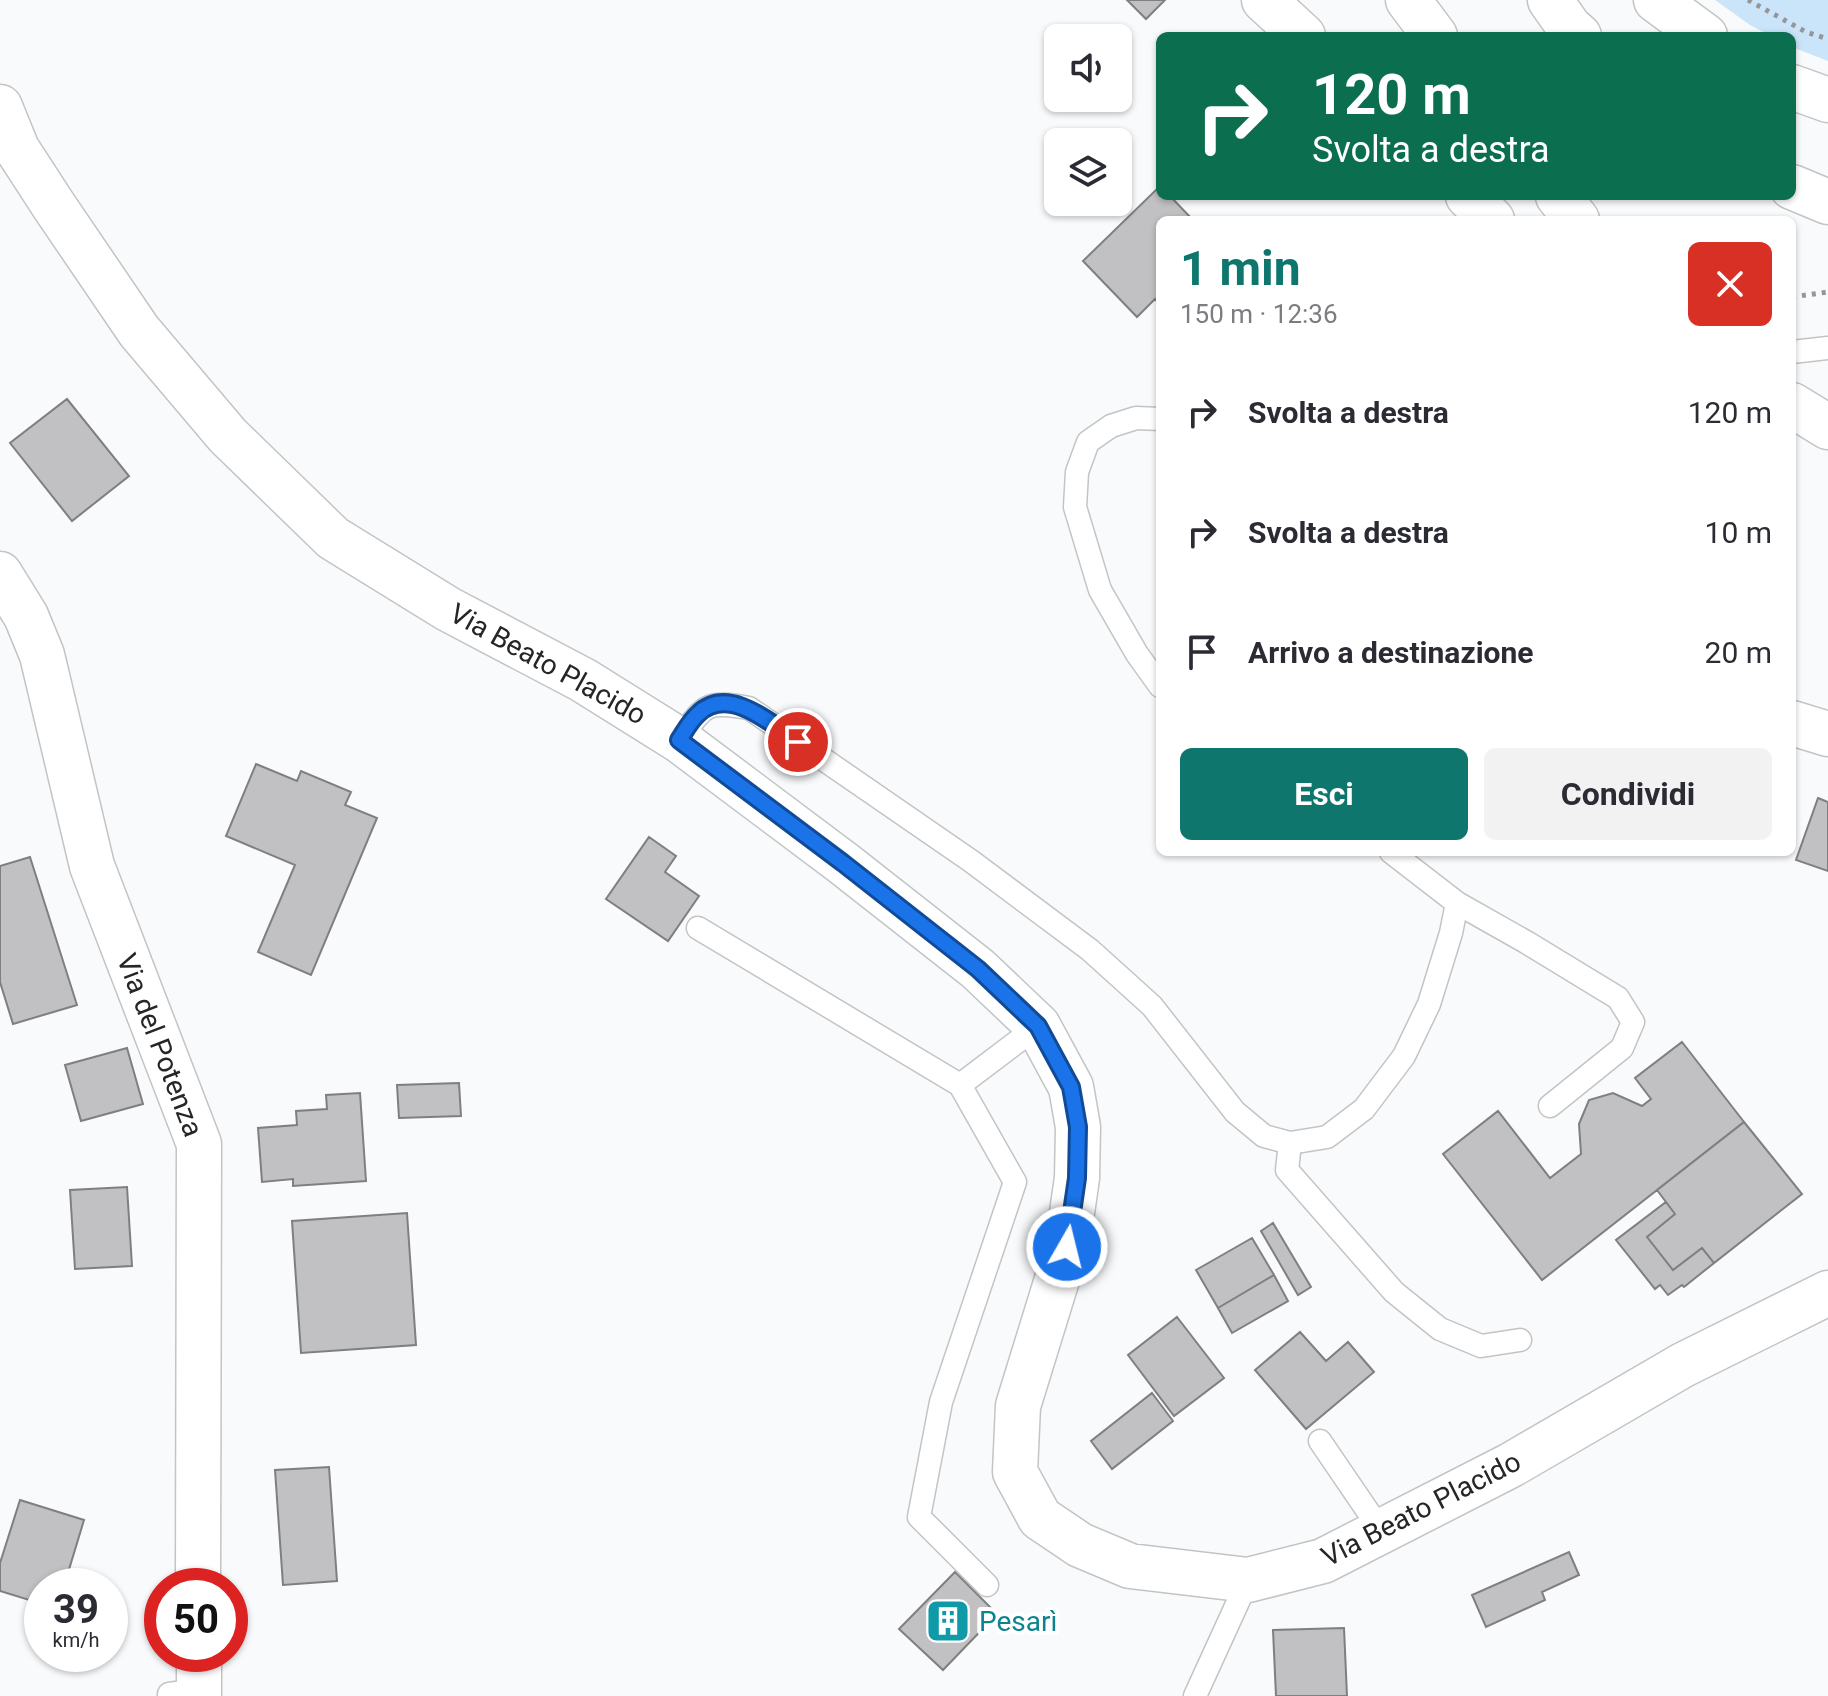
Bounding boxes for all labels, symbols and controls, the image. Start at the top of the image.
map controls [1044,24,1132,216]
button: sound [1044,24,1132,112]
text: 120 m [1312,62,1471,128]
icon: right [1180,64,1284,168]
button: layers [1044,128,1132,216]
text: Svolta a destra [1312,129,1549,171]
text: 1 min [1180,240,1301,297]
button: close [1688,242,1772,326]
text: 150 m · 12:36 [1180,299,1338,329]
icon: right [1180,390,1224,434]
text: Svolta a destra [1248,395,1449,430]
text: 120 m [1688,395,1772,430]
icon: right [1180,510,1224,554]
text: Svolta a destra [1248,515,1449,550]
text: 10 m [1705,515,1772,550]
street label: Via Beato Placido [444,596,652,732]
icon: arrive [1180,630,1224,674]
text: Arrivo a destinazione [1248,635,1534,670]
text: 20 m [1705,635,1772,670]
pin [764,708,832,776]
icon: arrive [776,720,820,764]
button: Esci [1180,748,1468,840]
button: Condividi [1484,748,1772,840]
street label: Via del Potenza [110,949,210,1141]
position arrow [1025,1205,1109,1289]
street label: Via Beato Placido [1316,1445,1526,1573]
speed limit sign: 50 [144,1568,248,1672]
text: 39 [53,1586,99,1633]
building icon: Pesarì [924,1597,972,1645]
place label: Pesarì [979,1605,1057,1638]
text: km/h [53,1628,99,1652]

